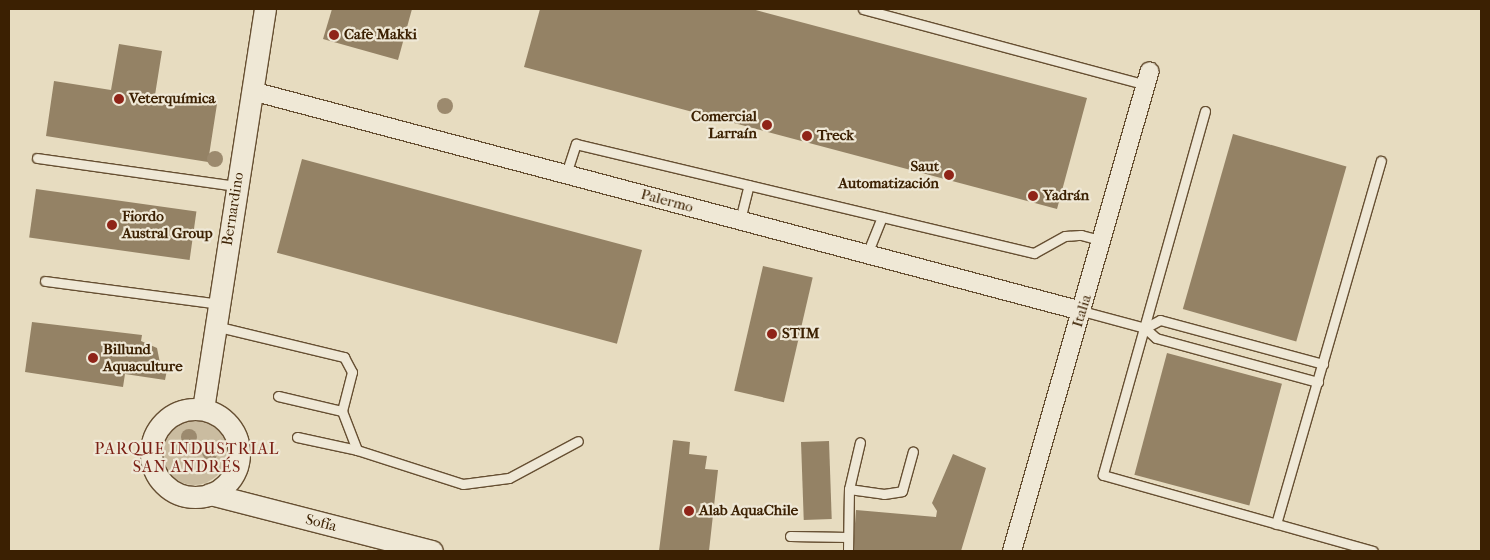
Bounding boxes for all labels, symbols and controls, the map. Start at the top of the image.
place label: Cafe Makki [344,26,417,44]
marker: Cafe Makki [328,29,340,41]
place label: Veterquímica [129,90,215,108]
marker: Veterquímica [113,93,125,105]
place label: Comercial Larraín [691,107,757,142]
marker: Comercial Larraín [761,119,773,131]
place label: Treck [817,127,854,145]
marker: Treck [801,130,813,142]
place label: Saut Automatización [838,157,939,192]
marker: Saut Automatización [943,169,955,181]
street label: Bernardino [218,171,248,247]
street label: Palermo [639,185,695,217]
place label: Yadrán [1043,187,1089,205]
marker: Yadrán [1027,190,1039,202]
place label: Fiordo Austral Group [122,207,213,242]
marker: Fiordo Austral Group [106,219,118,231]
street label: Italia [1069,292,1095,330]
place label: STIM [782,325,819,343]
marker: STIM [766,328,778,340]
place label: Billund Aquaculture [103,340,183,375]
marker: Billund Aquaculture [87,352,99,364]
district label: PARQUE INDUSTRIAL SAN ANDRÉS [92,439,282,477]
place label: Alab AquaChile [699,502,798,520]
marker: Alab AquaChile [683,505,695,517]
street label: Sofía [304,510,338,536]

